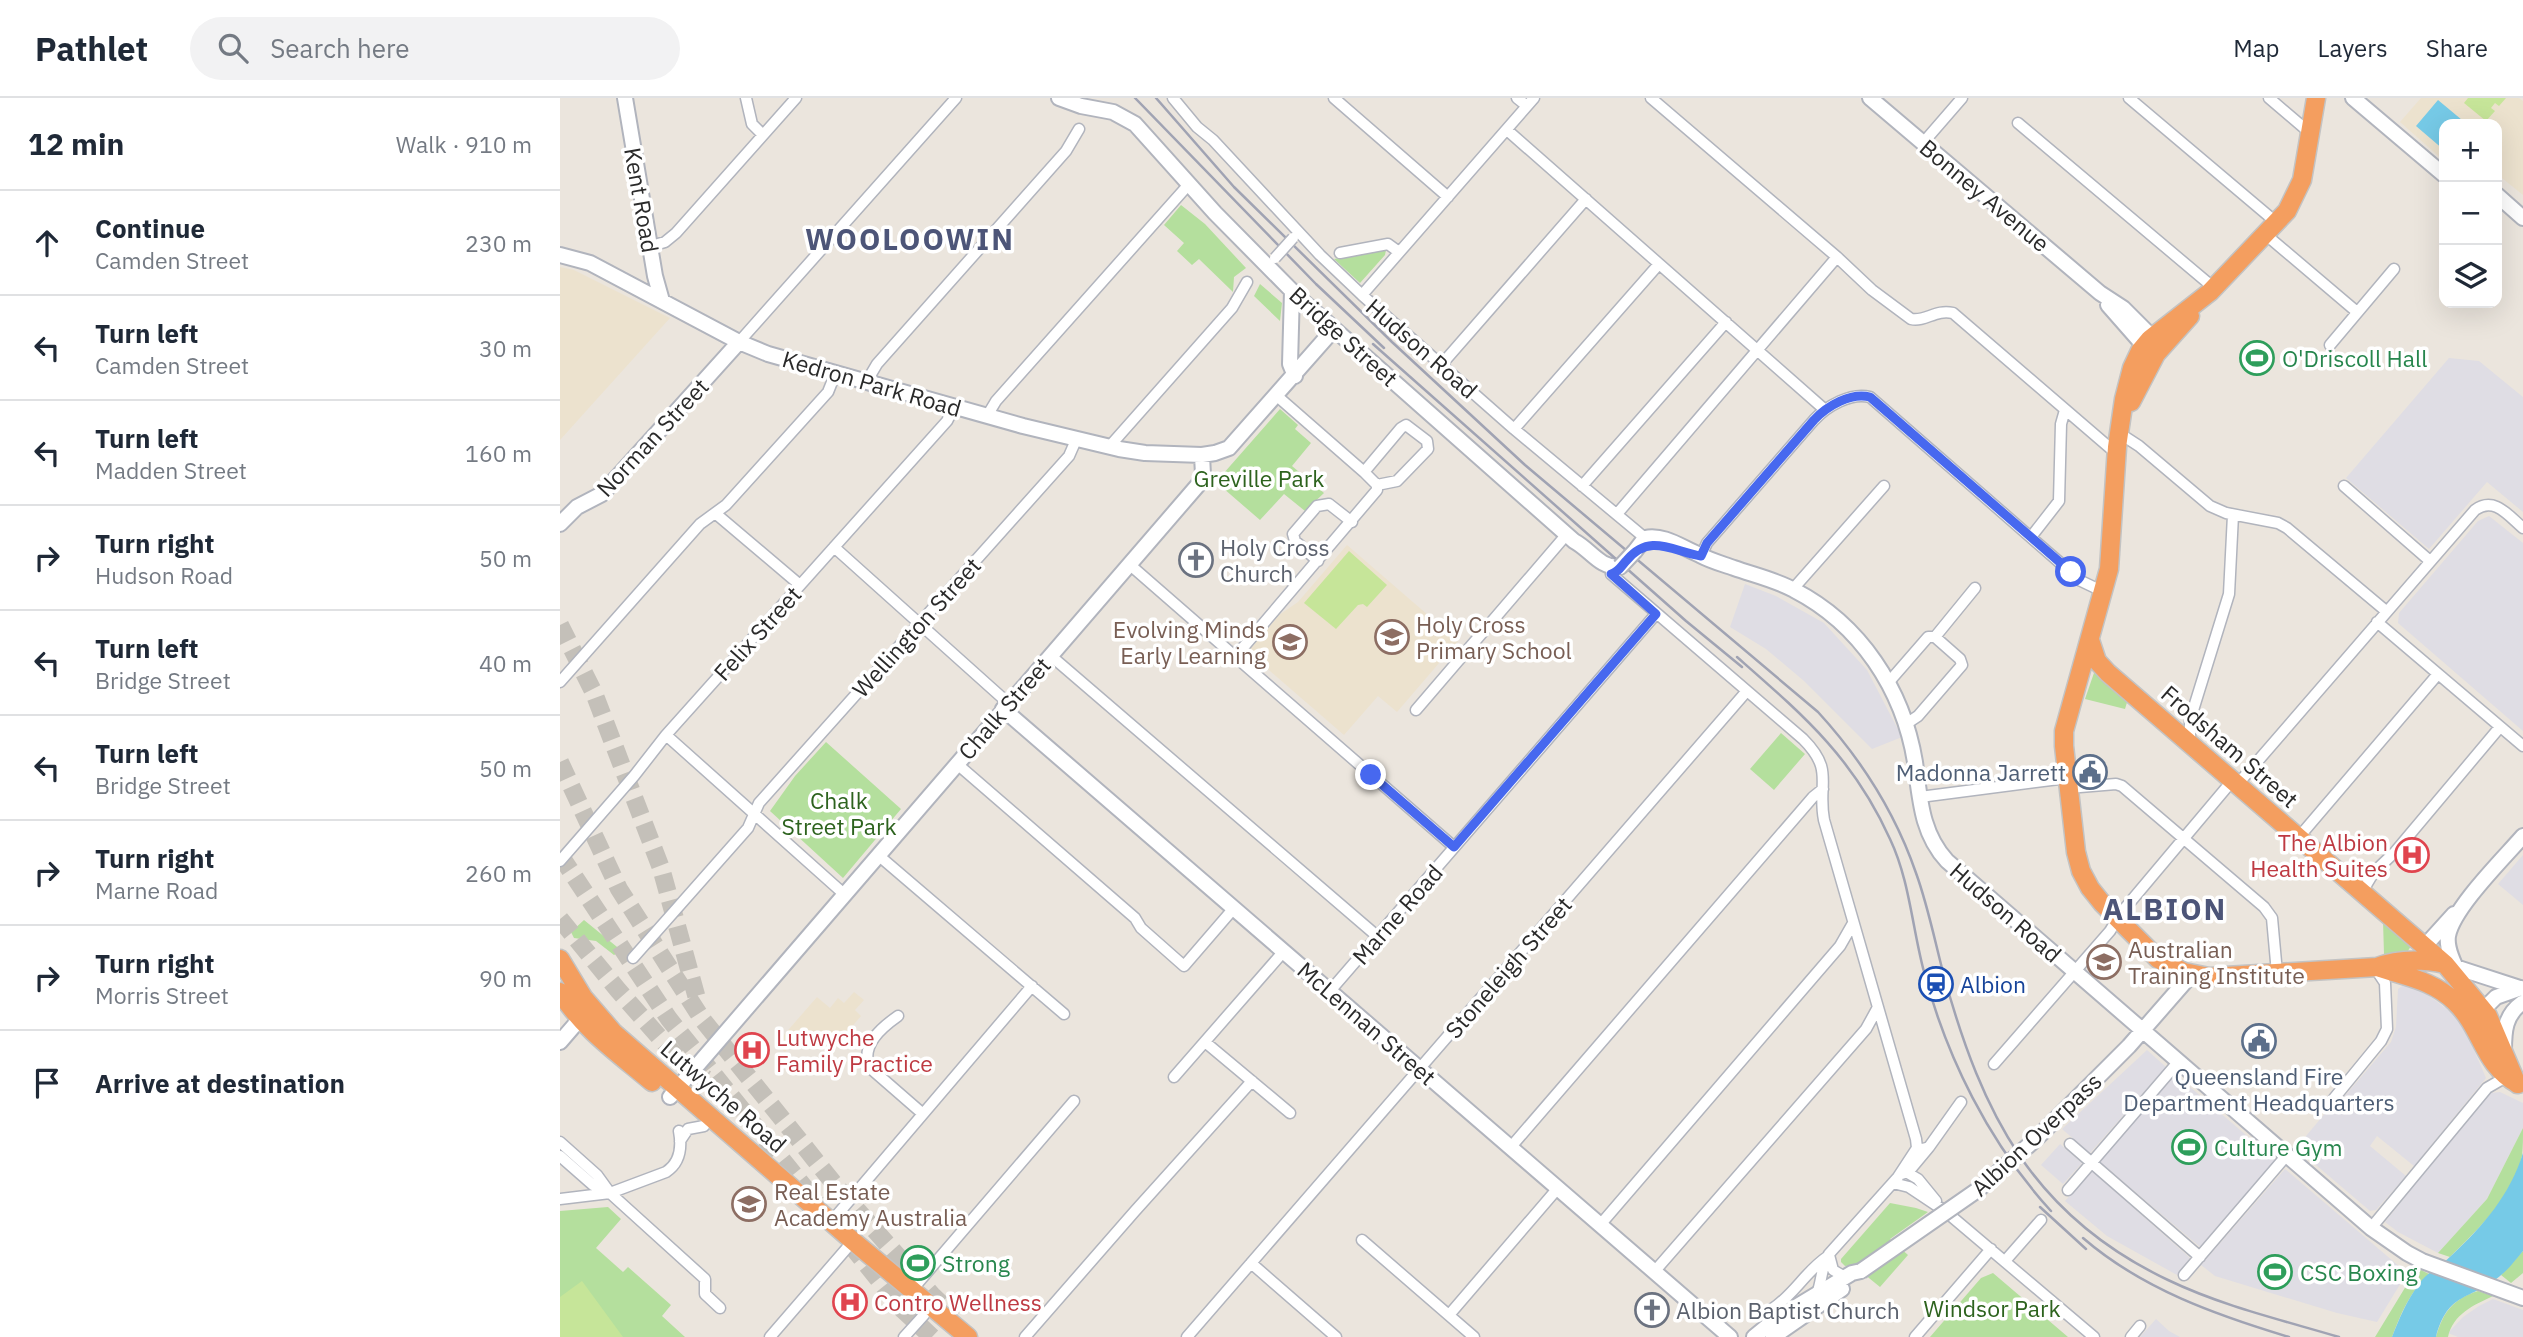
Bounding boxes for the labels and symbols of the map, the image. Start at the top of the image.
street label: Bonney Avenue [1914,132,2056,258]
street label: Kent Road [618,145,666,255]
district label: WOOLOOWIN [805,219,1015,258]
street label: Bridge Street [1284,279,1404,393]
street label: Hudson Road [1360,291,1484,405]
sports icon: O'Driscoll Hall [2238,339,2276,377]
street label: Kedron Park Road [779,343,965,423]
place label: O'Driscoll Hall [2282,343,2428,373]
street label: Norman Street [589,371,715,503]
park label: Greville Park [1194,463,1324,493]
place label: Holy Cross Church [1220,532,1330,588]
church icon: Holy Cross Church [1177,541,1215,579]
street label: Wellington Street [845,551,987,703]
route start [2055,556,2086,587]
street label: Felix Street [707,579,807,687]
place label: Holy Cross Primary School [1416,609,1572,665]
place label: Evolving Minds Early Learning [1113,614,1266,670]
school or university icon: Holy Cross Primary School [1373,618,1411,656]
school or university icon: Evolving Minds Early Learning [1271,623,1309,661]
street label: Chalk Street [951,650,1057,766]
street label: Frodsham Street [2155,678,2305,814]
public building icon: Madonna Jarrett [2071,753,2109,791]
place label: Madonna Jarrett [1896,757,2066,787]
route end [1355,759,1386,790]
park label: Chalk Street Park [781,785,897,841]
place label: The Albion Health Suites [2250,827,2388,883]
hospital icon: The Albion Health Suites [2393,836,2431,874]
street label: Hudson Road [1944,855,2068,969]
street label: Marne Road [1345,858,1449,970]
district label: ALBION [2103,889,2227,928]
street label: Stoneleigh Street [1438,890,1578,1044]
place label: Australian Training Institute [2128,934,2305,990]
school or university icon: Australian Training Institute [2085,943,2123,981]
street label: McLennan Street [1291,955,1443,1091]
station icon: Albion [1917,965,1955,1003]
place label: Albion [1960,969,2026,999]
place label: Lutwyche Family Practice [776,1022,933,1078]
public building icon: Queensland Fire Department Headquarters [2240,1022,2278,1060]
hospital icon: Lutwyche Family Practice [733,1031,771,1069]
street label: Lutwyche Road [655,1033,793,1159]
place label: Queensland Fire Department Headquarters [2123,1061,2395,1117]
street label: Albion Overpass [1964,1066,2108,1202]
sports icon: Culture Gym [2170,1128,2208,1166]
place label: Culture Gym [2214,1132,2343,1162]
place label: Real Estate Academy Australia [774,1176,967,1232]
school or university icon: Real Estate Academy Australia [730,1185,768,1223]
sports icon: Strong [899,1244,937,1282]
place label: Strong [942,1248,1010,1278]
sports icon: CSC Boxing [2256,1253,2294,1291]
place label: CSC Boxing [2300,1257,2418,1287]
hospital icon: Contro Wellness [831,1283,869,1321]
place label: Contro Wellness [874,1287,1042,1317]
church icon: Albion Baptist Church [1633,1291,1671,1329]
park label: Windsor Park [1923,1293,2061,1323]
place label: Albion Baptist Church [1676,1295,1900,1325]

